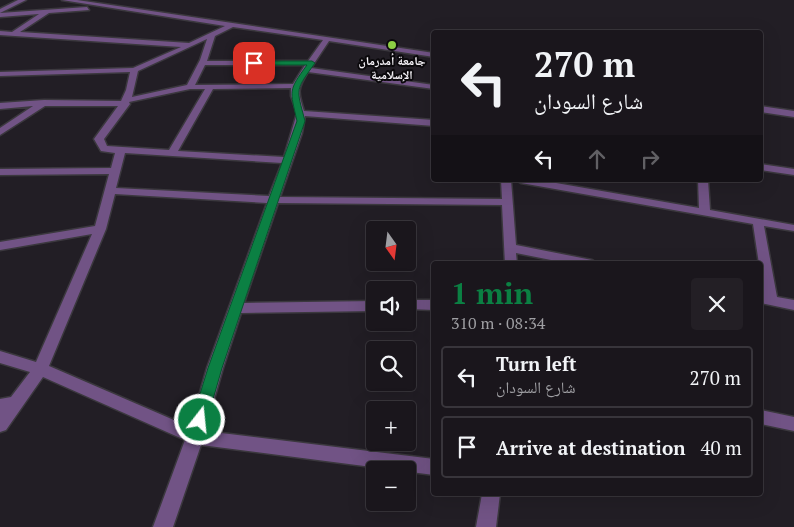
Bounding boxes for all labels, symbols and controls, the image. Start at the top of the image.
marker: جامعة أمدرمان الإسلامية [386,39,398,51]
text: 270 m [534,41,635,87]
pin [233,42,275,84]
icon: arrive [240,49,268,77]
icon: left [451,50,516,115]
place label: جامعة أمدرمان الإسلامية [359,53,426,82]
text: شارع السودان [534,86,643,115]
icon: left [530,145,558,173]
icon: ahead [583,145,611,173]
icon: right [636,145,664,173]
north arrow [366,221,416,271]
map controls [366,221,416,511]
text: 1 min [451,273,533,313]
button: close [691,278,743,330]
button: sound [366,281,416,331]
text: 310 m · 08:34 [451,312,545,334]
button: search [366,341,416,391]
text: Turn left [496,351,577,376]
icon: left [453,363,481,391]
text: 270 m [690,365,741,390]
text: شارع السودان [496,376,575,398]
position arrow [173,393,225,445]
button: + [366,401,416,451]
icon: arrive [453,433,481,461]
text: Arrive at destination [496,435,685,460]
text: 40 m [700,435,742,460]
button: − [366,461,416,511]

